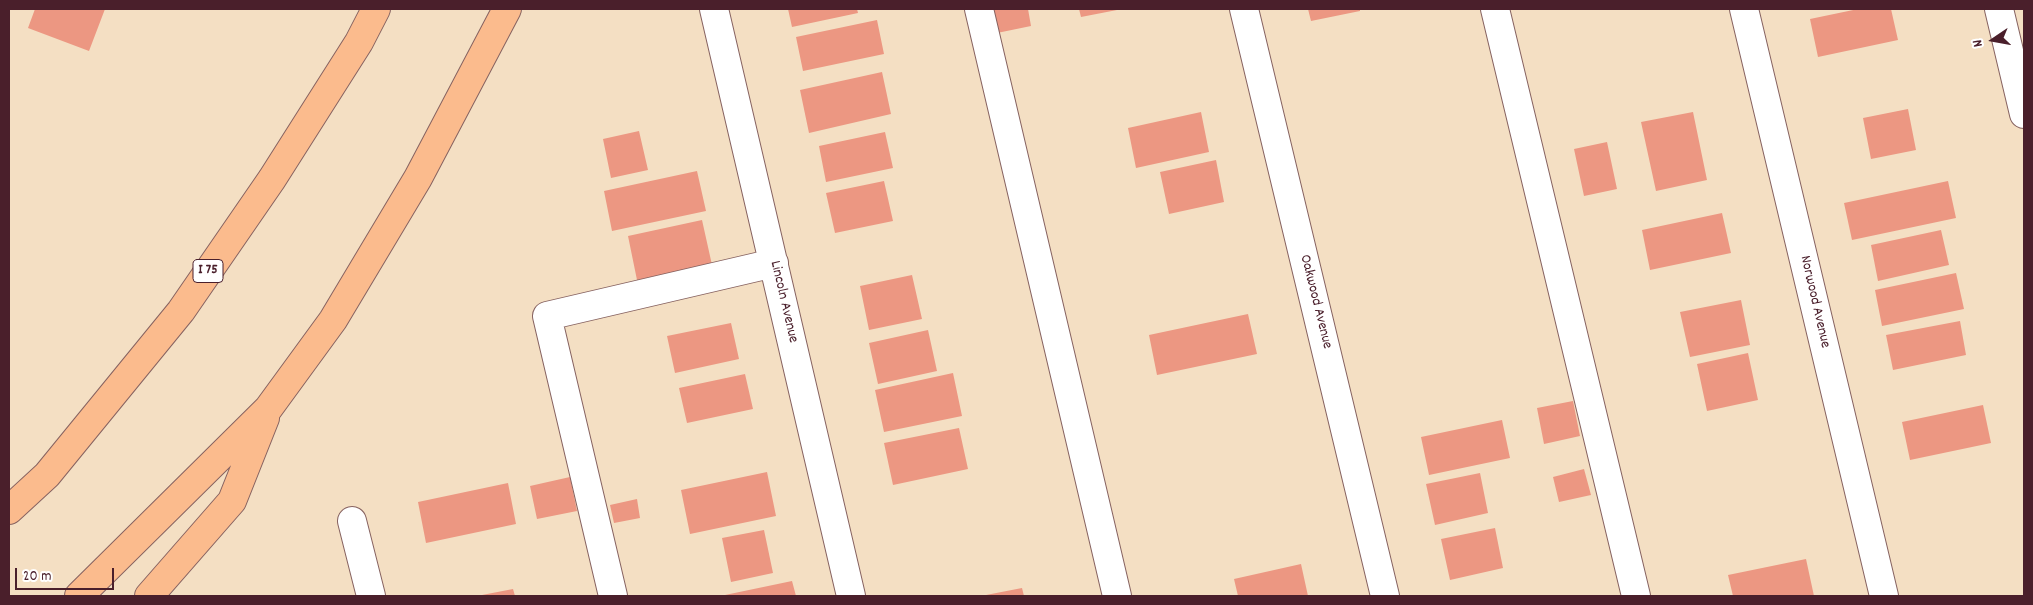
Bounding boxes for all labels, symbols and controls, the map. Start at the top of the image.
north arrow [1968,15,2018,65]
text: N [1968,38,1989,49]
street label: Oakwood Avenue [1295,253,1335,351]
street label: Norwood Avenue [1795,254,1833,350]
street label: Lincoln Avenue [765,259,801,345]
road number: I 75 [193,260,223,282]
scale bar [18,558,116,590]
text: 20 m [23,566,51,588]

